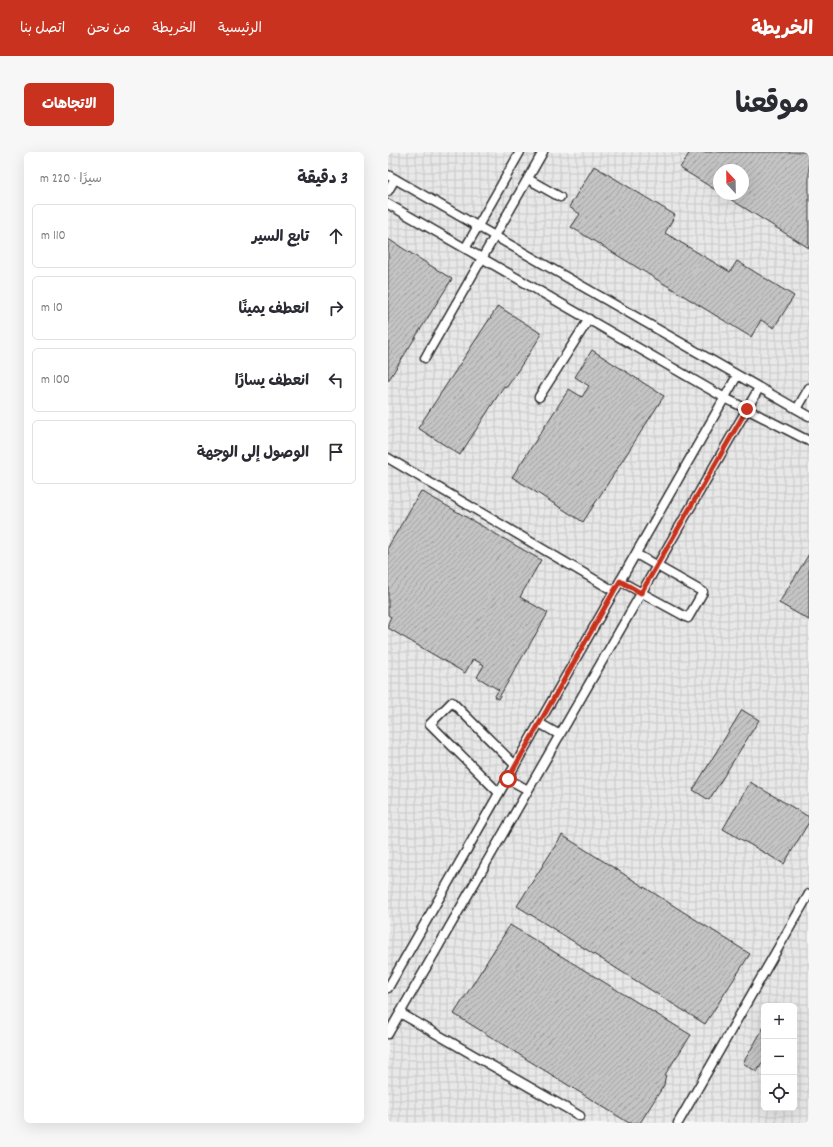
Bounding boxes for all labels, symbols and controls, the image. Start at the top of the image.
text: الخريطة [751,17,813,44]
text: اتصل بنا [20,19,65,39]
text: من نحن [87,19,130,39]
text: الخريطة [152,19,196,39]
text: الرئيسية [218,19,262,39]
button: الاتجاهات [24,83,114,126]
text: موقعنا [735,87,809,127]
north arrow [713,164,749,200]
text: 3 دقيقة [297,168,348,192]
text: سيرًا · 220 m [40,170,102,189]
icon: ahead [325,225,347,247]
text: 110 m [41,227,66,246]
text: تابع السير [252,227,309,249]
icon: right [325,297,347,319]
text: 10 m [41,299,63,318]
text: انعطف يمينًا [239,299,309,321]
icon: left [325,369,347,391]
text: 100 m [41,371,70,390]
text: انعطف يسارًا [235,371,309,393]
route end [738,400,756,418]
icon: arrive [325,441,347,463]
text: الوصول إلى الوجهة [197,443,309,465]
route start [499,770,517,788]
map controls [761,1003,797,1111]
button: + [761,1003,797,1039]
button: − [761,1039,797,1075]
button: locate [761,1075,797,1111]

